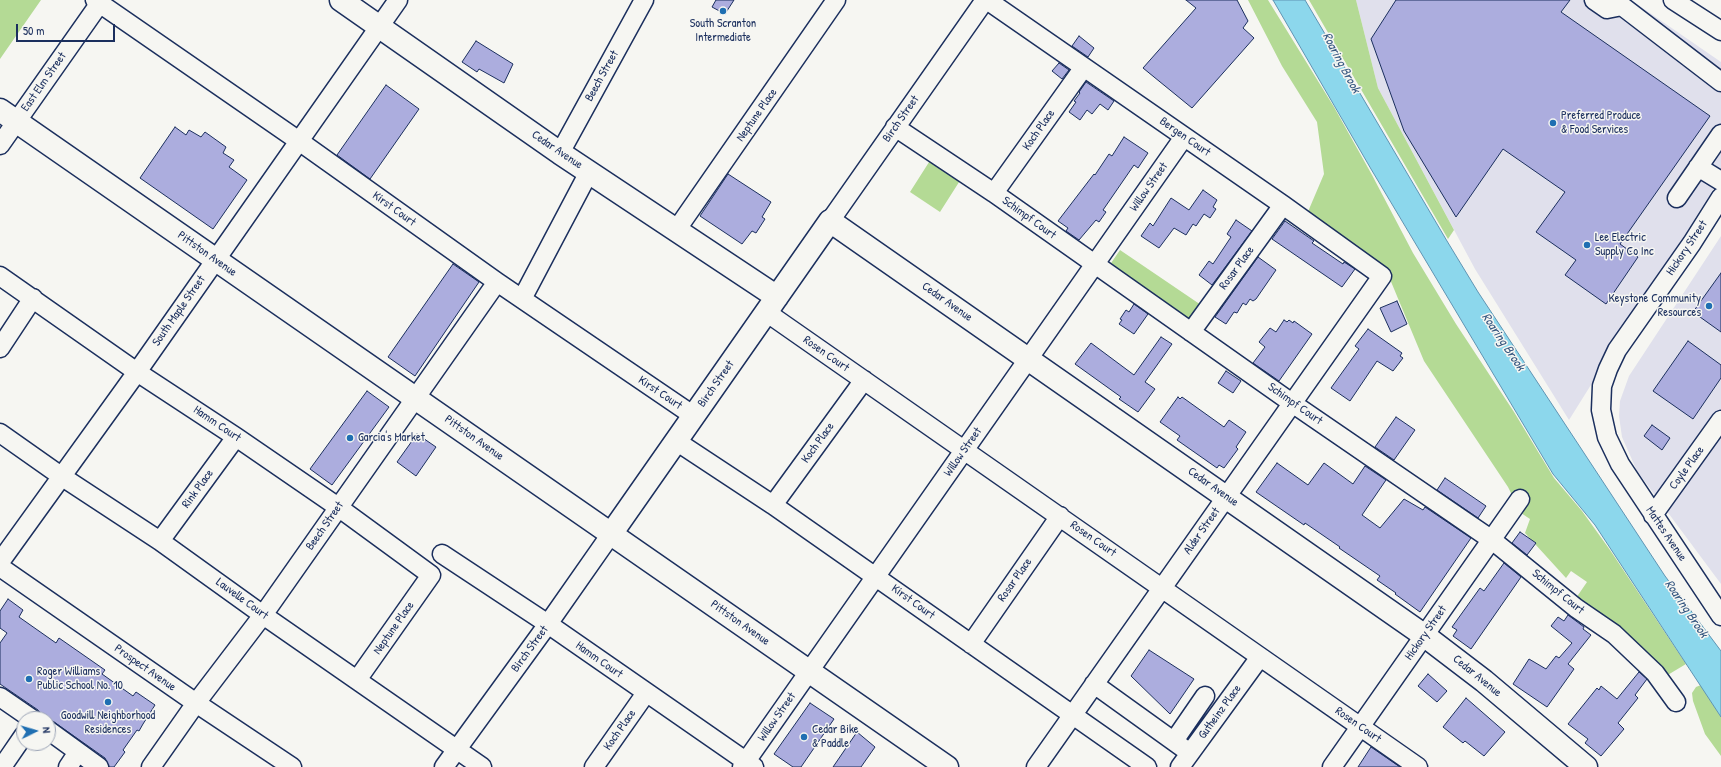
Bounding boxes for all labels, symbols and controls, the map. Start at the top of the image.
marker: South Scranton Intermediate [718,6,728,16]
scale bar [18,16,117,42]
place label: South Scranton Intermediate [690,17,756,45]
text: 50 m [23,22,44,39]
water label: Roaring Brook [1319,30,1363,96]
street label: Beech Street [582,48,622,104]
street label: East Elm Street [18,50,70,114]
street label: Neptune Place [734,86,780,144]
street label: Birch Street [880,93,922,145]
street label: Koch Place [1020,107,1058,153]
place label: Preferred Produce & Food Services [1561,109,1641,137]
street label: Bergen Court [1157,114,1213,160]
marker: Preferred Produce & Food Services [1548,118,1558,128]
street label: Cedar Avenue [529,128,585,172]
street label: Willow Street [1127,160,1171,214]
street label: Kirst Court [370,188,418,230]
street label: Schimpf Court [999,194,1059,242]
street label: Hickory Street [1663,218,1711,278]
street label: Pittston Avenue [175,228,239,280]
place label: Lee Electric Supply Co Inc [1595,231,1654,259]
marker: Lee Electric Supply Co Inc [1582,240,1592,250]
street label: Rosar Place [1216,244,1258,292]
street label: South Maple Street [149,273,209,349]
street label: Cedar Avenue [919,279,975,325]
place label: Keystone Community Resources [1608,292,1701,320]
marker: Keystone Community Resources [1704,301,1714,311]
water label: Roaring Brook [1478,310,1528,374]
street label: Rosen Court [800,333,852,375]
street label: Birch Street [695,358,737,410]
street label: Kirst Court [635,373,685,413]
street label: Schimpf Court [1265,380,1325,428]
street label: Hamm Court [190,403,244,445]
street label: Pittston Avenue [442,412,506,464]
street label: Koch Place [798,420,838,466]
street label: Willow Street [941,425,985,479]
place label: Garcia's Market [358,431,425,445]
marker: Garcia's Market [345,433,355,443]
street label: Coyle Place [1666,443,1708,493]
street label: Cedar Avenue [1185,464,1241,510]
street label: Rink Place [179,467,217,511]
street label: Beech Street [303,499,347,553]
street label: Mattes Avenue [1643,504,1689,564]
street label: Alder Street [1181,505,1223,557]
street label: Rosen Court [1067,518,1119,560]
street label: Rosar Place [995,555,1035,605]
street label: Schimpf Court [1529,567,1587,617]
street label: Lauvelle Court [213,575,271,623]
water label: Roaring Brook [1661,577,1711,641]
street label: Kirst Court [889,581,937,623]
street label: Pittston Avenue [708,597,772,649]
street label: Neptune Place [371,599,417,657]
street label: Hickory Street [1402,603,1450,663]
street label: Birch Street [508,623,552,675]
street label: Hamm Court [573,639,625,681]
street label: Prospect Avenue [111,642,179,694]
street label: Cedar Avenue [1450,652,1504,700]
place label: Roger Williams Public School No. 10 [37,665,123,693]
marker: Roger Williams Public School No. 10 [24,674,34,684]
street label: Gutheinz Place [1195,682,1245,742]
street label: Willow Street [755,690,799,744]
marker: Goodwill Neighborhood Residences [103,697,113,707]
street label: Rosen Court [1332,704,1384,746]
street label: Koch Place [601,707,639,753]
place label: Goodwill Neighborhood Residences [61,709,155,737]
north arrow [16,711,56,751]
place label: Cedar Bike & Paddle [812,723,859,751]
text: N [40,727,54,734]
marker: Cedar Bike & Paddle [799,732,809,742]

